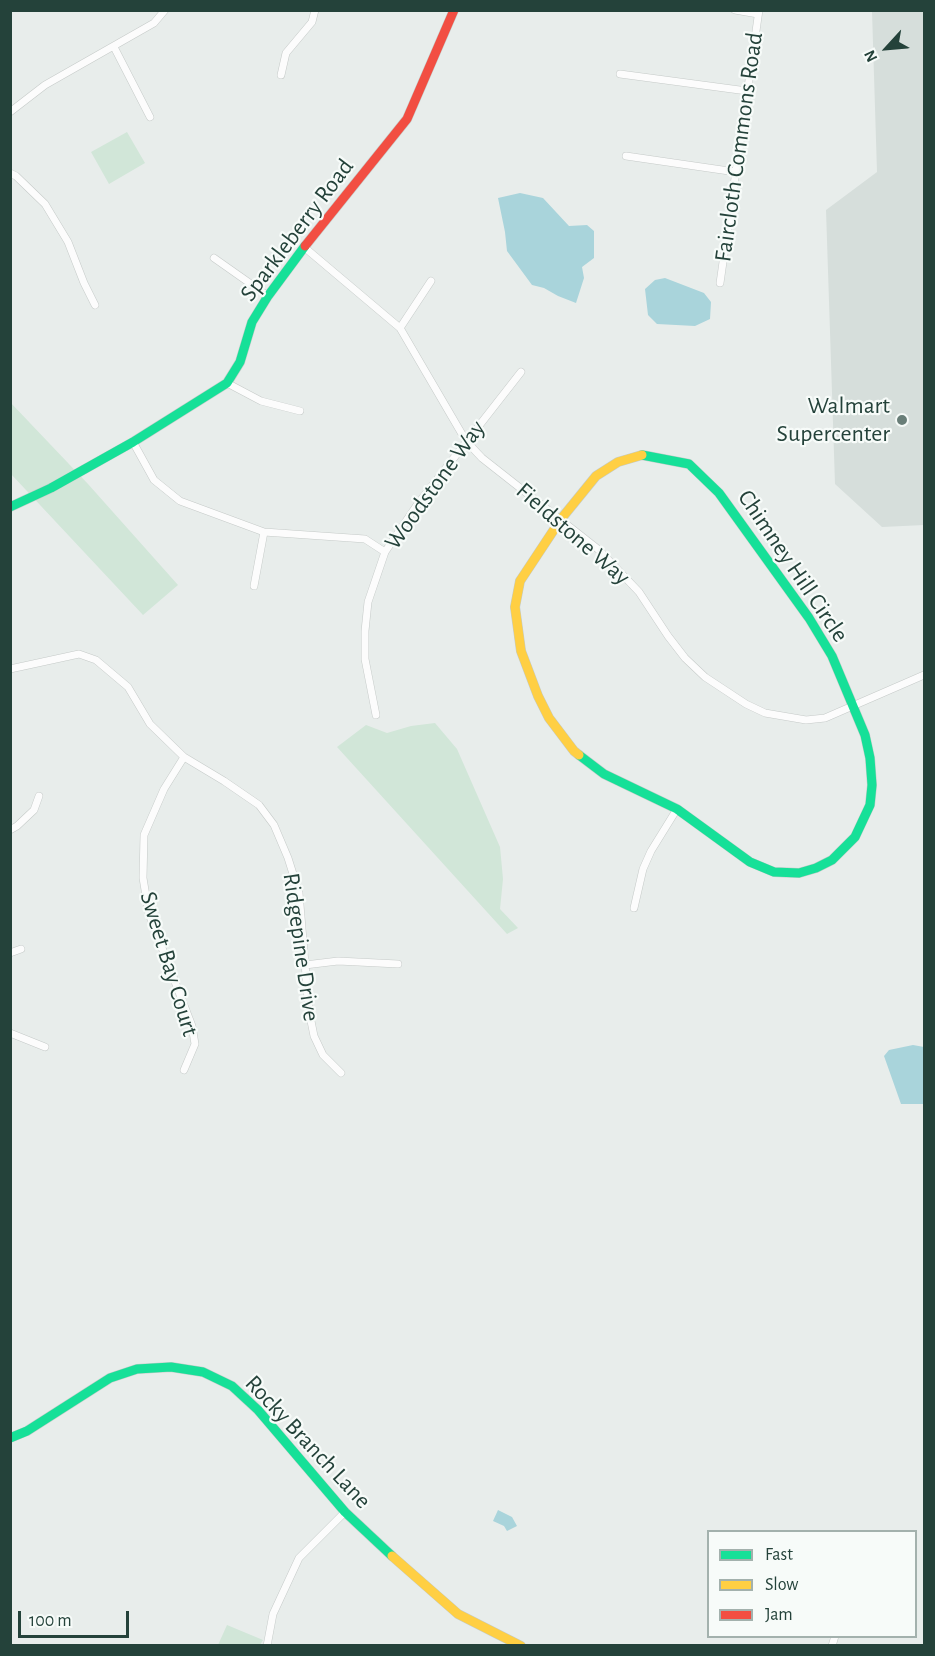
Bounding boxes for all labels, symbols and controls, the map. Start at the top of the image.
north arrow [857,18,917,78]
street label: Faircloth Commons Road [709,30,769,264]
text: N [861,47,880,64]
street label: Sparkleberry Road [234,153,360,307]
place label: Walmart Supercenter [777,392,890,448]
marker: Walmart Supercenter [895,413,909,427]
street label: Woodstone Way [378,415,492,555]
street label: Fieldstone Way [510,477,636,591]
street label: Chimney Hill Circle [731,484,855,648]
street label: Ridgepine Drive [276,871,326,1023]
street label: Sweet Bay Court [133,888,205,1040]
street label: Rocky Branch Lane [239,1369,377,1515]
legend [707,1530,917,1638]
text: Fast [765,1546,793,1564]
text: Slow [765,1576,798,1594]
scale bar [21,1599,132,1637]
text: Jam [765,1606,793,1624]
text: 100 m [29,1612,72,1630]

